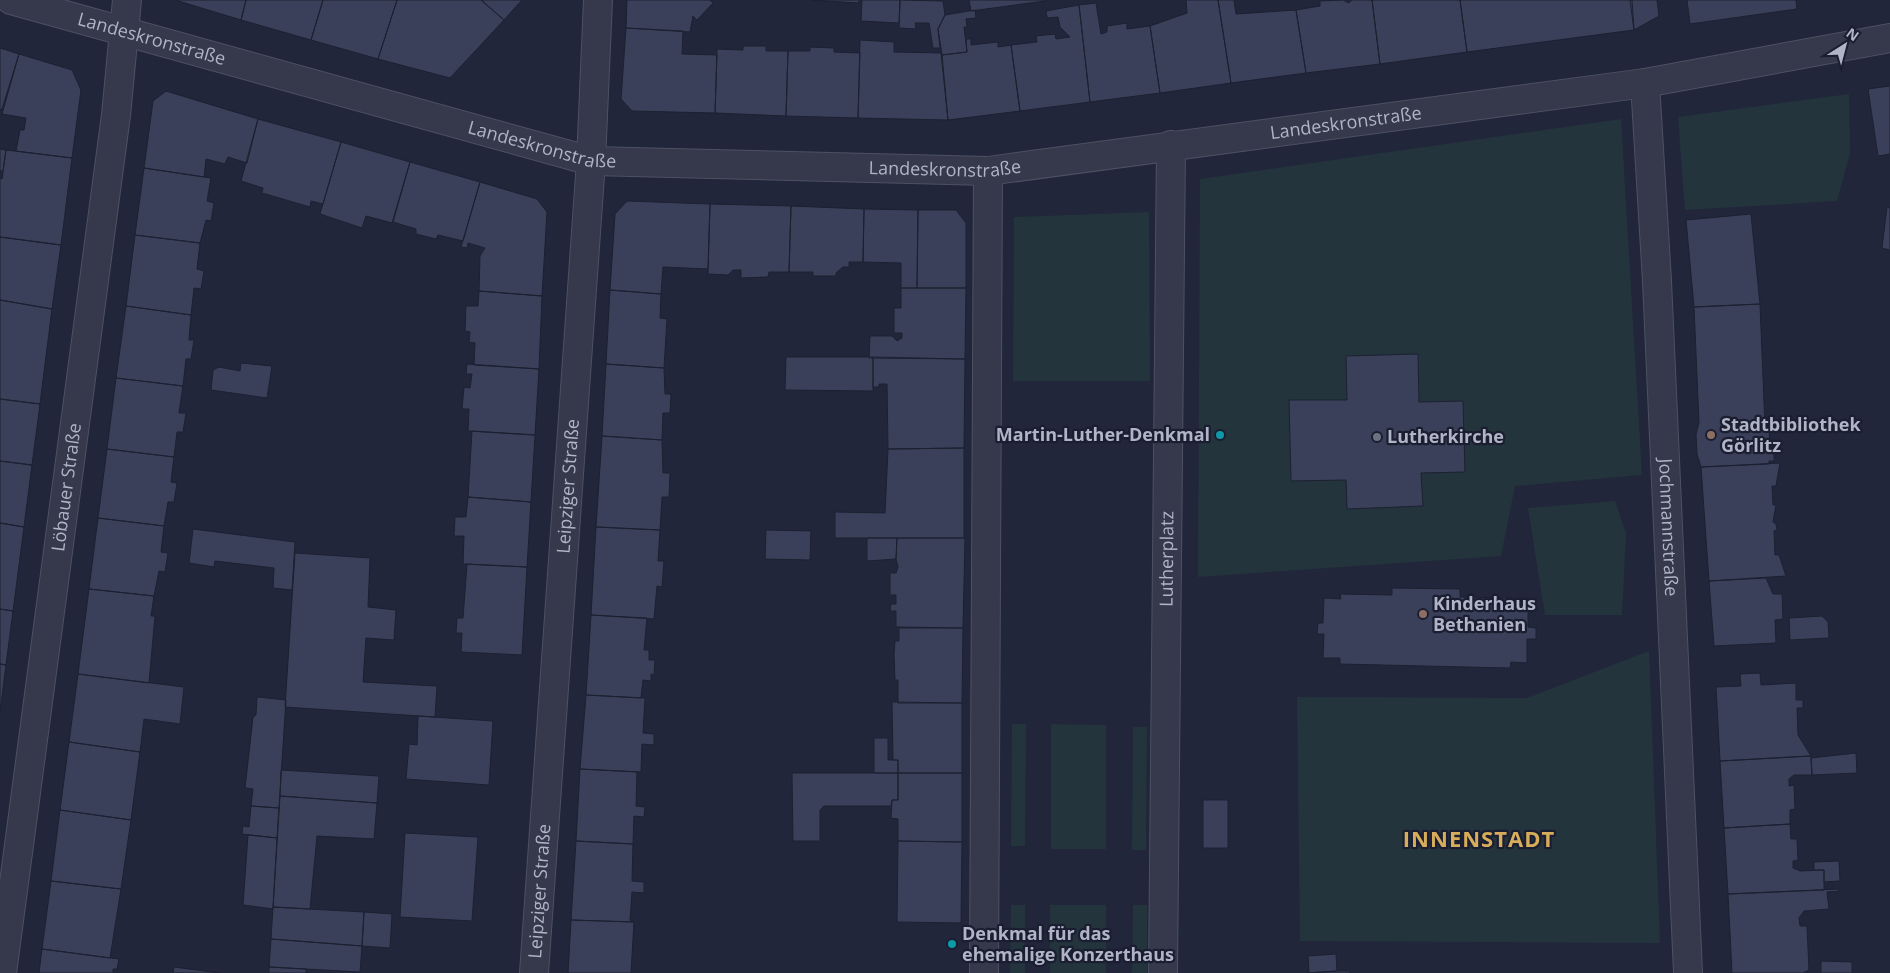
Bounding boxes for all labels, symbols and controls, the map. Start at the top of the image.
street label: Landeskronstraße [75,6,229,70]
north arrow [1820,20,1870,70]
text: N [1843,23,1863,45]
street label: Landeskronstraße [1268,100,1423,144]
street label: Landeskronstraße [465,114,617,173]
street label: Landeskronstraße [868,154,1022,182]
place label: Stadtbibliothek Görlitz [1721,412,1861,457]
street label: Leipziger Straße [550,418,584,554]
street label: Löbauer Straße [45,421,86,553]
place label: Martin-Luther-Denkmal [996,422,1210,446]
place label: Lutherkirche [1387,424,1504,448]
marker: Martin-Luther-Denkmal [1214,429,1226,441]
marker: Stadtbibliothek Görlitz [1705,429,1717,441]
marker: Lutherkirche [1371,431,1383,443]
street label: Jochmannstraße [1654,456,1684,597]
street label: Lutherplatz [1154,511,1178,607]
place label: Kinderhaus Bethanien [1433,591,1536,636]
marker: Kinderhaus Bethanien [1417,608,1429,620]
street label: Leipziger Straße [522,823,555,959]
district label: INNENSTADT [1403,823,1555,853]
place label: Denkmal für das ehemalige Konzerthaus [962,921,1174,966]
marker: Denkmal für das ehemalige Konzerthaus [946,938,958,950]

